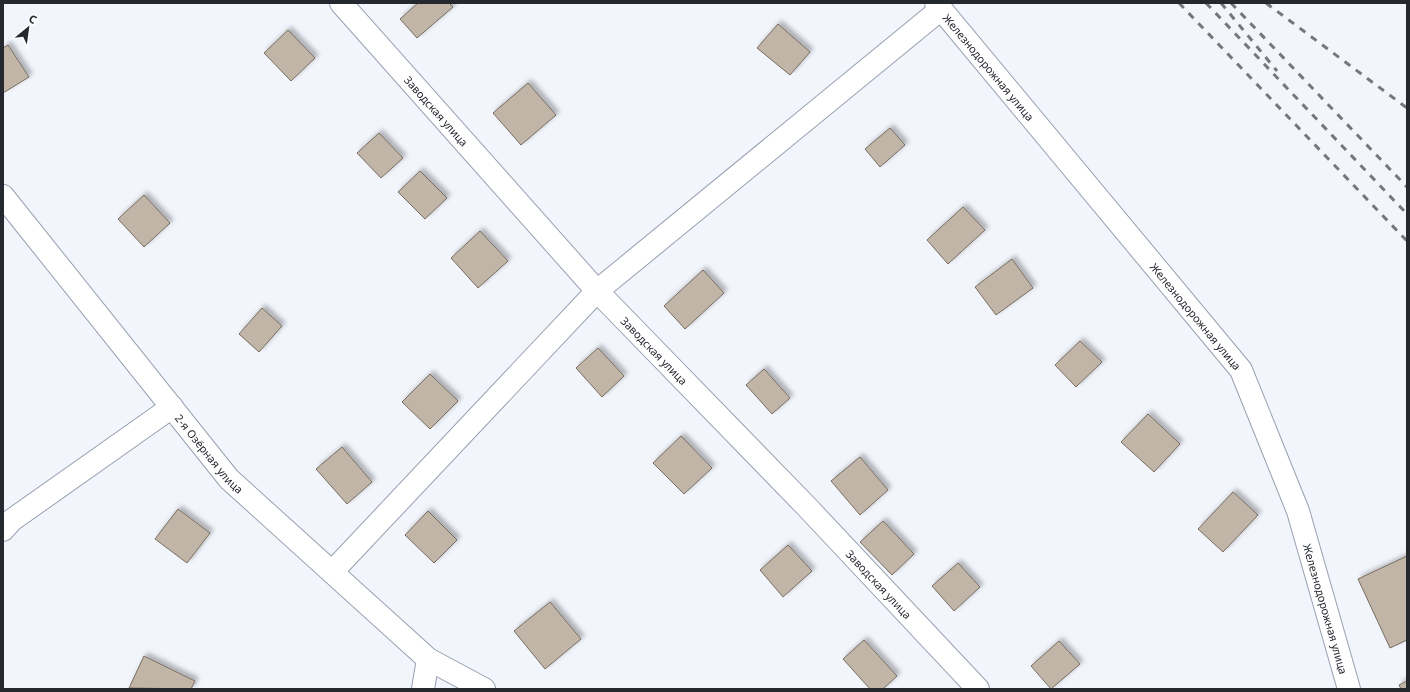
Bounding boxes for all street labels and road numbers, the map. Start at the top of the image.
street label: Железнодорожная улица [940,10,1038,124]
street label: Заводская улица [401,72,472,149]
street label: Железнодорожная улица [1147,259,1245,373]
street label: Заводская улица [618,313,691,388]
street label: 2-я Озёрная улица [172,411,247,496]
street label: Железнодорожная улица [1300,542,1352,676]
street label: Заводская улица [843,546,915,622]

